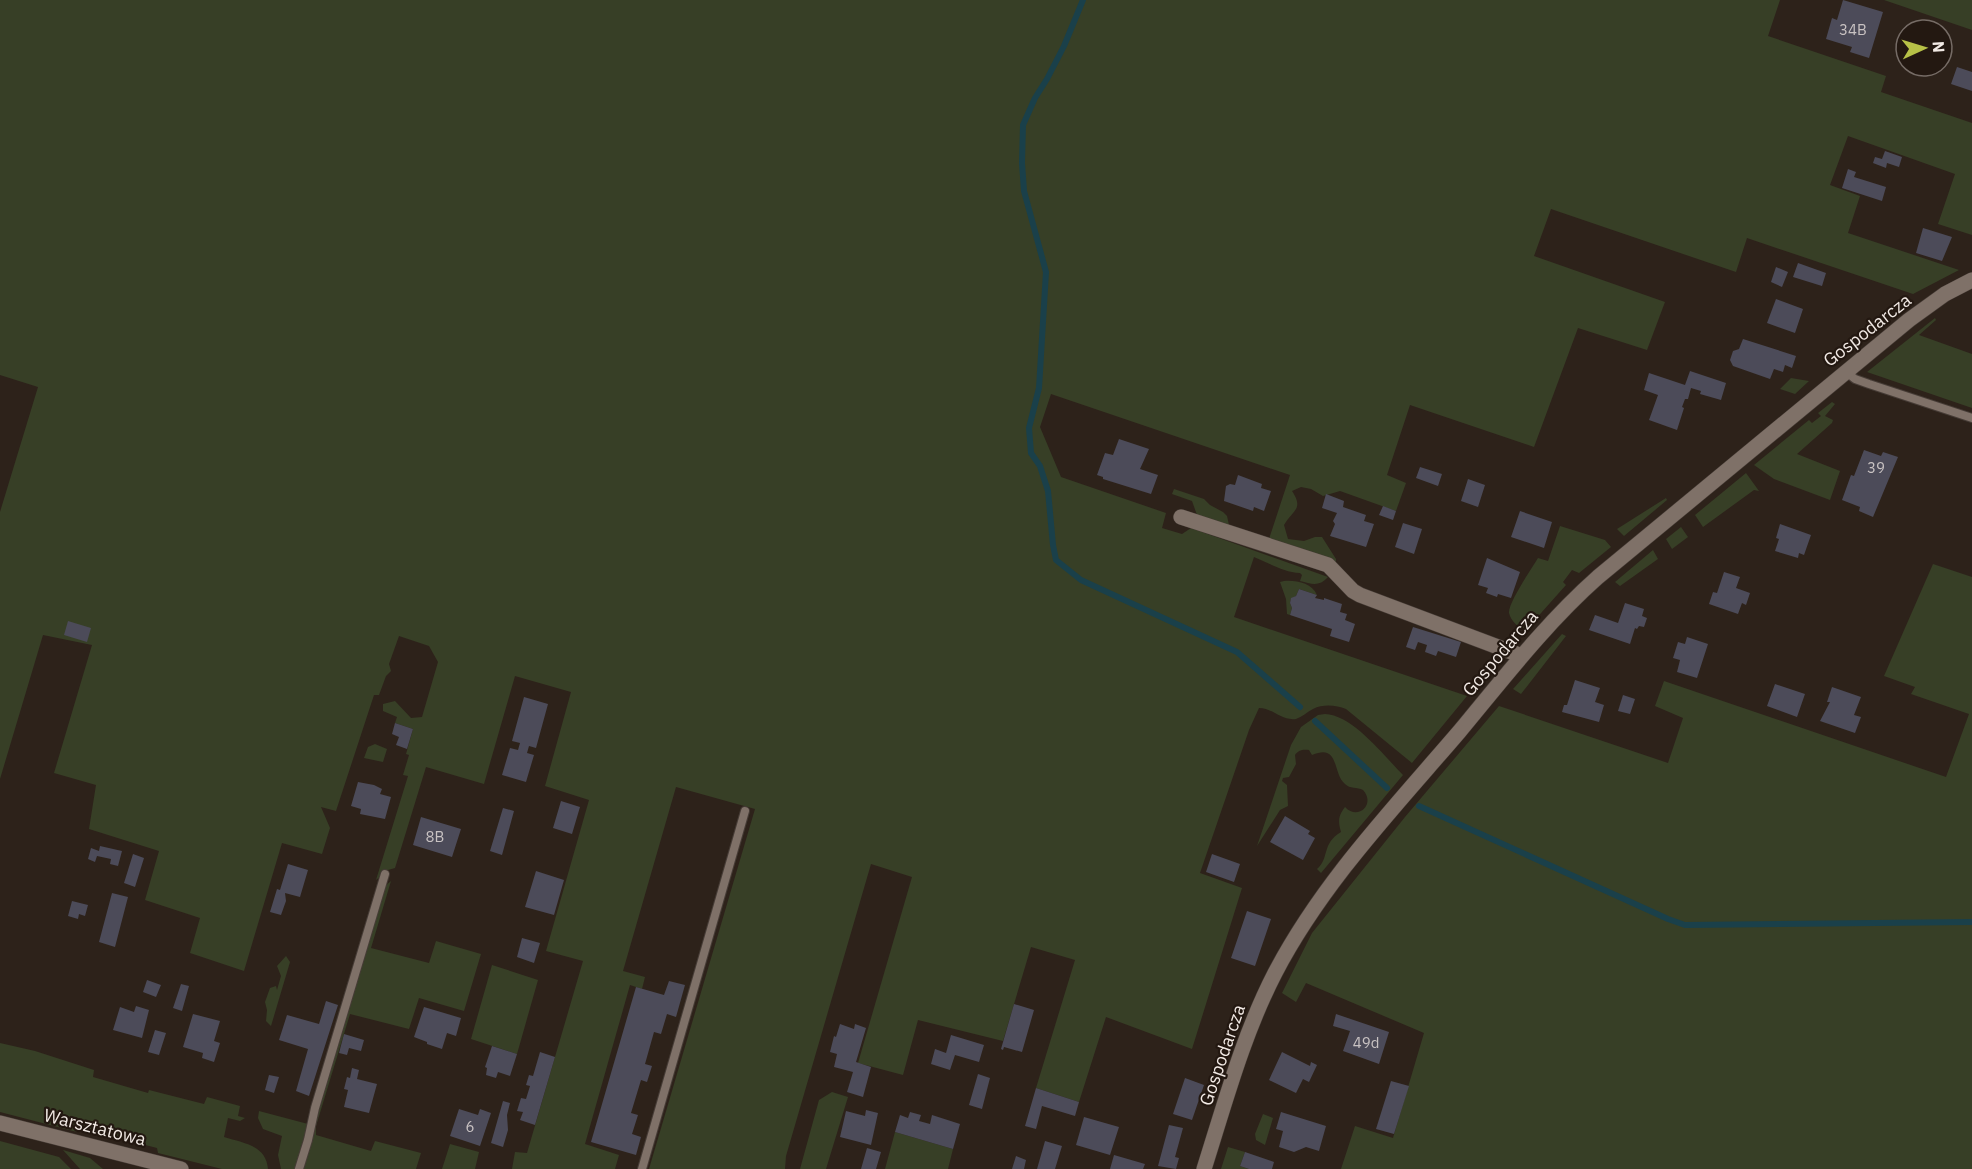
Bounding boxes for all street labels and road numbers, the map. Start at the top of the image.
street label: Gospodarcza [1818,288,1916,372]
street label: Gospodarcza [1457,605,1543,701]
street label: Gospodarcza [1194,1001,1250,1109]
street label: Warsztatowa [42,1103,149,1151]

